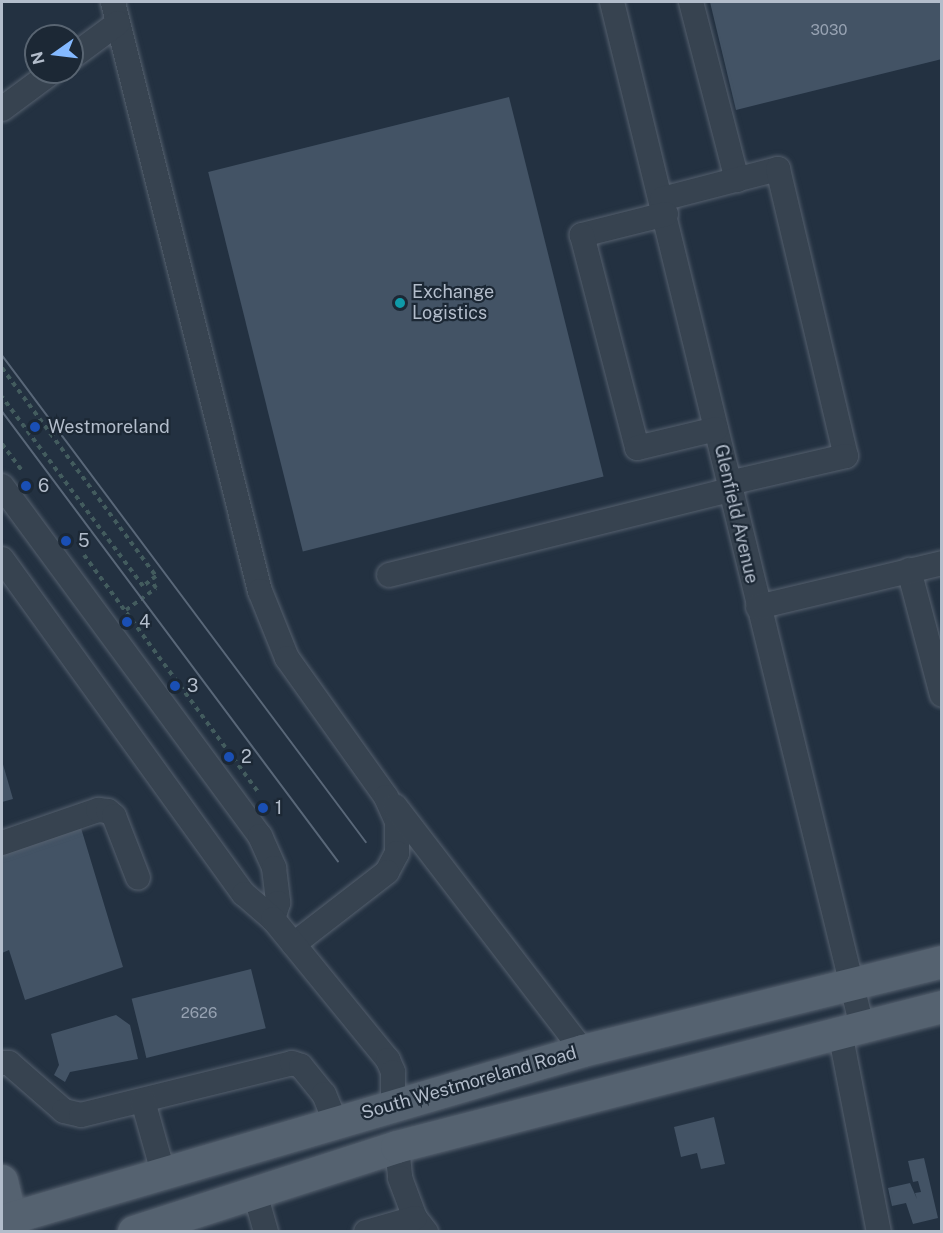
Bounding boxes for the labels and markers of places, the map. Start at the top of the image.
place label: Exchange Logistics [412,282,494,324]
marker: Exchange Logistics [393,296,407,310]
place label: Westmoreland [48,416,170,438]
marker: Westmoreland [26,418,44,436]
place label: 6 [38,475,49,497]
marker: 6 [19,479,33,493]
place label: 5 [78,530,90,552]
marker: 5 [59,534,73,548]
place label: 4 [139,611,150,633]
marker: 4 [120,615,134,629]
place label: 3 [187,675,198,697]
marker: 3 [168,679,182,693]
place label: 2 [241,746,252,768]
marker: 2 [222,750,236,764]
place label: 1 [275,797,282,819]
marker: 1 [256,801,270,815]

